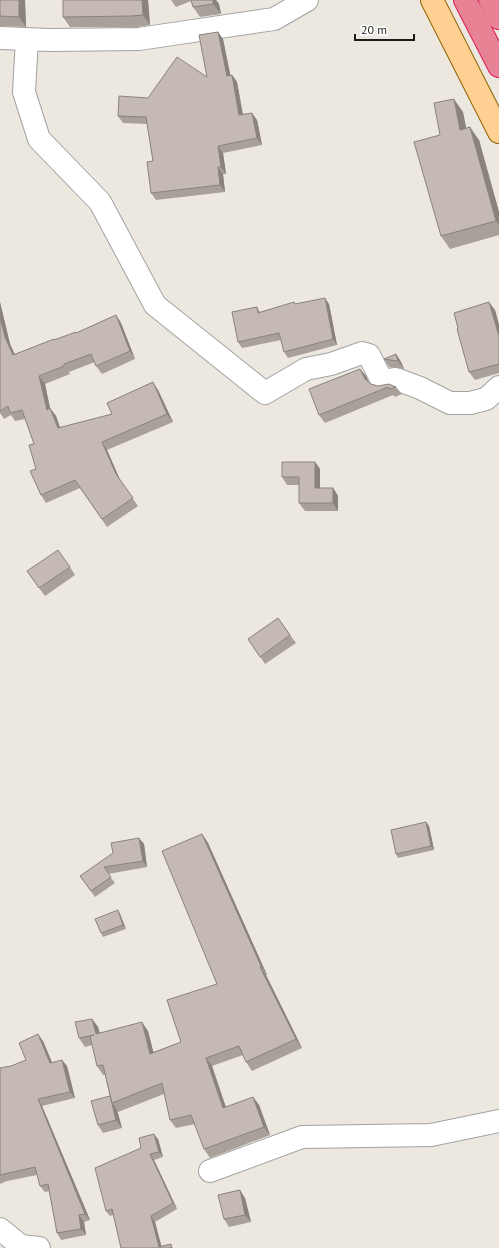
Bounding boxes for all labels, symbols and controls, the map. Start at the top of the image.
scale bar [355,16,414,42]
text: 20 m [361,22,387,37]

